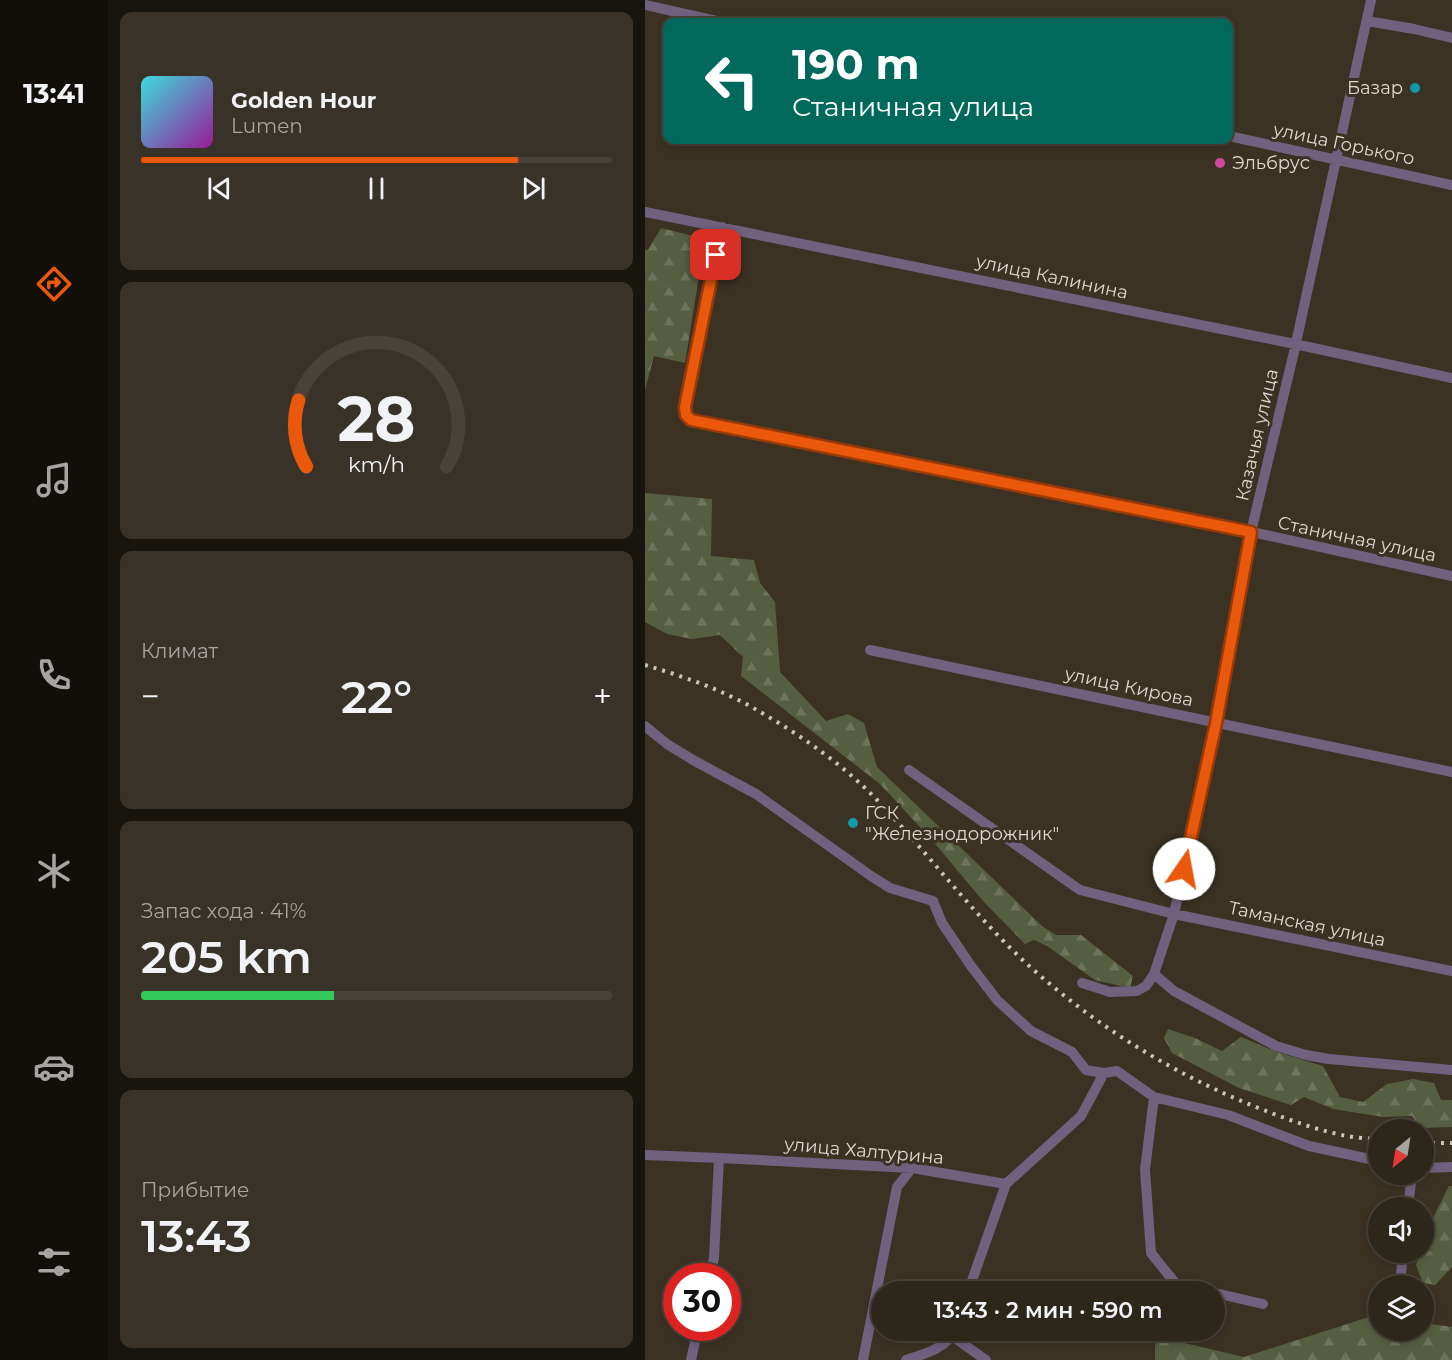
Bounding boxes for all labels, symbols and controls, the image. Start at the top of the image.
text: 190 m [792,38,920,90]
icon: left [693,42,771,120]
text: 13:41 [23,77,85,110]
place label: Базар [1347,77,1403,99]
marker: Базар [1408,81,1422,95]
text: Golden Hour [231,87,376,114]
text: Станичная улица [792,90,1034,123]
text: Lumen [231,114,303,138]
street label: улица Горького [1270,118,1417,170]
place label: Эльбрус [1232,152,1310,174]
marker: Эльбрус [1213,156,1227,170]
icon: previous [203,172,236,205]
icon: pause [360,172,393,205]
icon: next [517,172,550,205]
pin [690,229,741,280]
icon: arrive [699,238,732,271]
street label: улица Калинина [973,250,1130,304]
icon: directions [33,263,75,305]
street label: Казачья улица [1231,367,1283,503]
text: 28 [337,382,415,458]
text: km/h [348,452,405,478]
icon: music [33,459,75,501]
street label: Станичная улица [1276,511,1438,567]
text: Климат [141,639,218,663]
icon: phone [33,654,75,696]
street label: улица Кирова [1062,662,1195,711]
text: 22° [341,669,412,724]
text: − [141,676,160,716]
text: + [593,676,612,716]
place label: ГСК "Железнодорожник" [865,802,1059,845]
marker: ГСК "Железнодорожник" [846,816,860,830]
position arrow [1152,837,1216,901]
icon: climate [33,850,75,892]
street label: Таманская улица [1226,897,1388,951]
text: Запас хода · 41% [141,899,306,923]
text: 205 km [141,929,312,984]
icon: car [33,1046,75,1088]
north arrow [1368,1119,1434,1185]
map controls [1368,1119,1434,1341]
street label: улица Халтурина [782,1133,945,1169]
text: Прибытие [141,1178,249,1202]
button: sound [1368,1197,1434,1263]
text: 13:43 [141,1208,252,1263]
icon: filters [33,1241,75,1283]
speed limit sign: 30 [663,1263,741,1341]
button: layers [1368,1275,1434,1341]
text: 13:43 · 2 мин · 590 m [934,1297,1162,1324]

